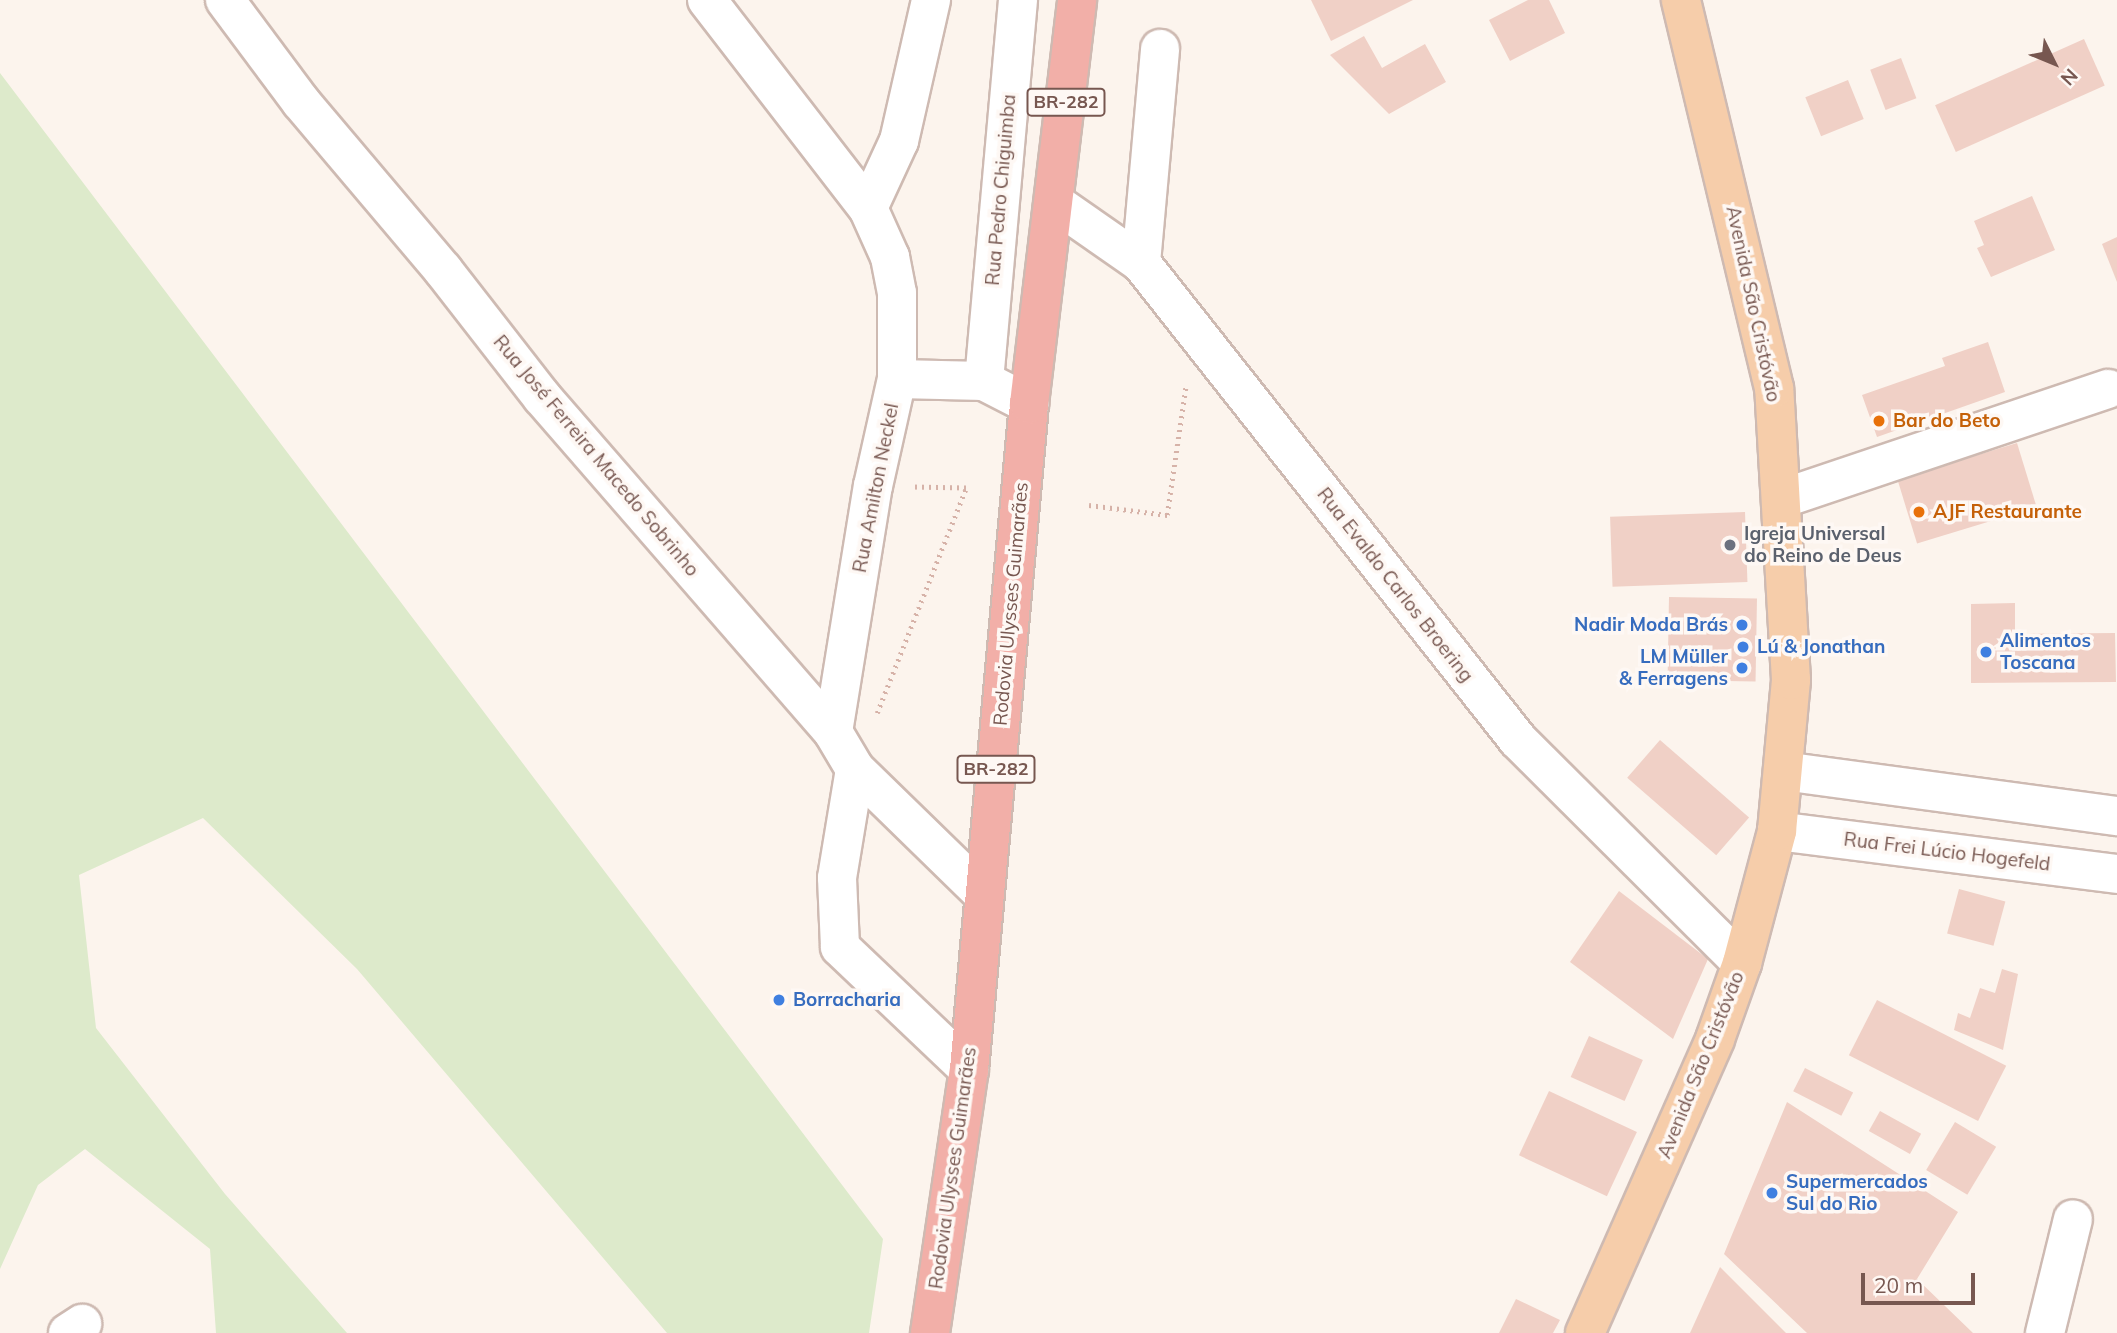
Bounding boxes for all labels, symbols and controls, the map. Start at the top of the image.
north arrow [2019,28,2089,98]
text: N [2056,64,2083,91]
road number: BR-282 [1026,88,1106,116]
street label: Rua Pedro Chiguimba [981,93,1021,287]
street label: Avenida São Cristóvão [1721,204,1785,404]
street label: Rua José Ferreira Macedo Sobrinho [488,331,704,581]
street label: Rua Amilton Neckel [848,401,904,575]
place label: Bar do Beto [1893,410,2001,432]
marker: Bar do Beto [1871,413,1887,429]
street label: Rodovia Ulysses Guimarães [989,481,1033,727]
street label: Rua Evaldo Carlos Broering [1312,483,1478,687]
place label: AJF Restaurante [1933,501,2082,523]
marker: AJF Restaurante [1911,504,1927,520]
place label: Igreja Universal do Reino de Deus [1744,523,1902,567]
marker: Igreja Universal do Reino de Deus [1722,537,1738,553]
place label: Nadir Moda Brás [1574,614,1728,636]
marker: Nadir Moda Brás [1734,617,1750,633]
place label: Alimentos Toscana [2000,630,2091,674]
place label: Lú & Jonathan [1757,636,1886,658]
marker: Lú & Jonathan [1735,639,1751,655]
marker: Alimentos Toscana [1978,644,1994,660]
place label: LM Müller & Ferragens [1619,646,1728,690]
marker: LM Müller & Ferragens [1734,660,1750,676]
road number: BR-282 [956,754,1036,784]
street label: Rua Frei Lúcio Hogefeld [1842,828,2052,876]
street label: Avenida São Cristóvão [1653,968,1749,1162]
place label: Borracharia [793,989,901,1011]
marker: Borracharia [771,992,787,1008]
street label: Rodovia Ulysses Guimarães [925,1045,981,1291]
place label: Supermercados Sul do Rio [1786,1171,1928,1215]
marker: Supermercados Sul do Rio [1764,1185,1780,1201]
scale bar [1865,1260,1979,1304]
text: 20 m [1874,1272,1923,1298]

